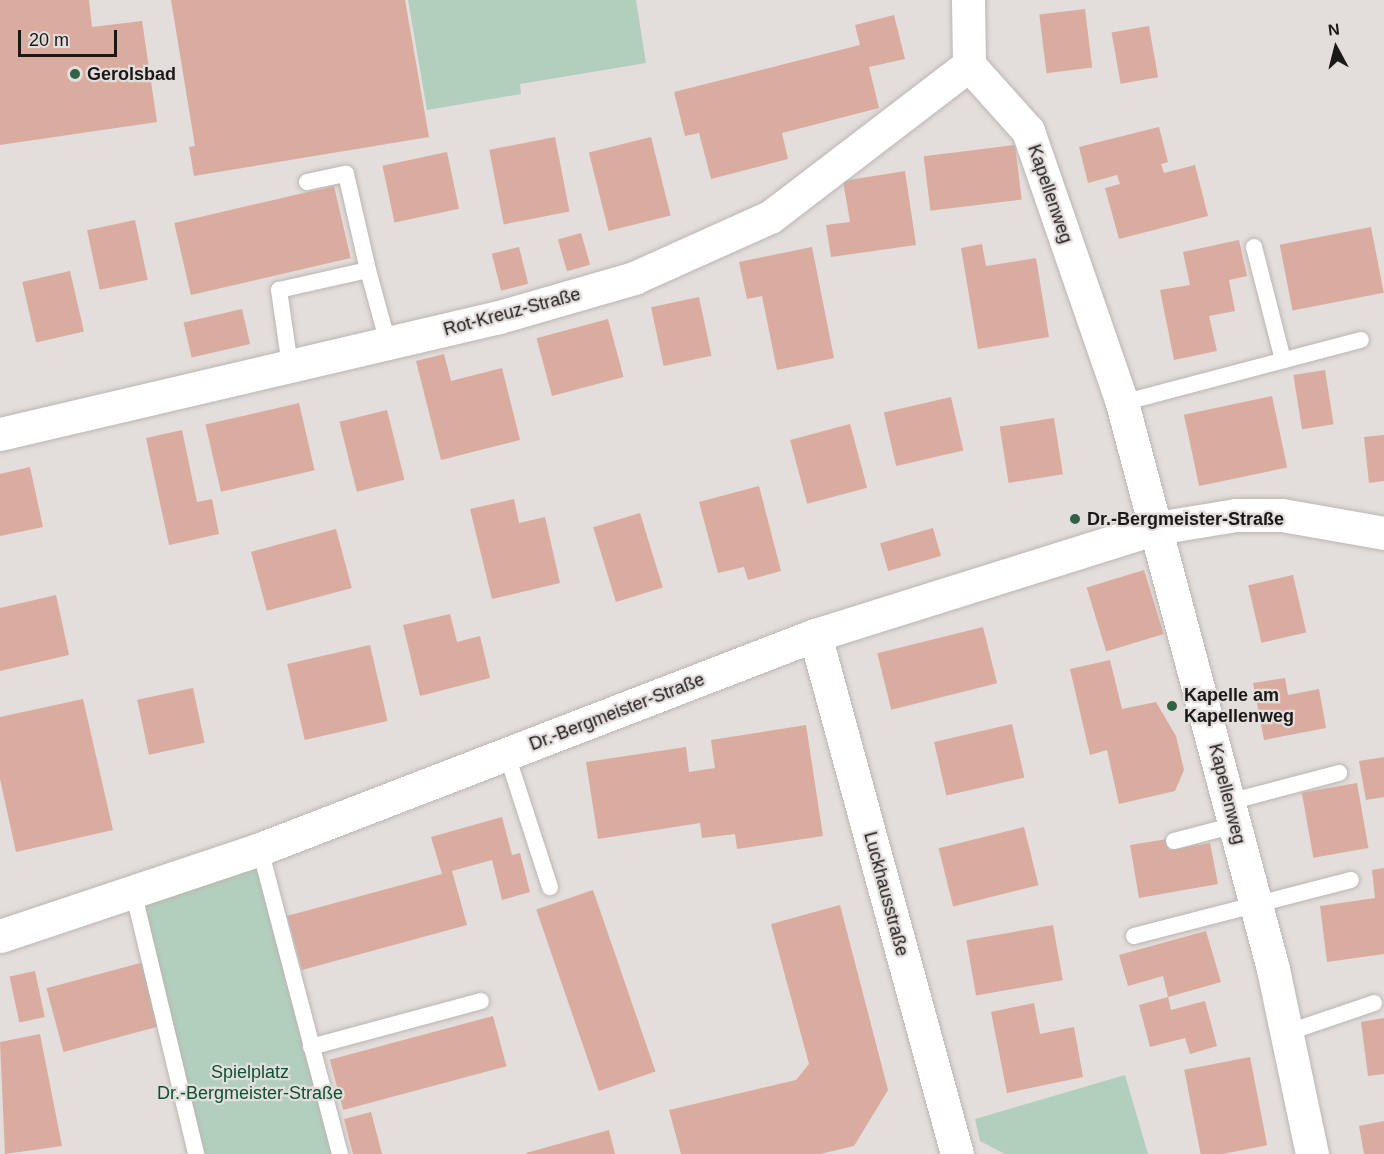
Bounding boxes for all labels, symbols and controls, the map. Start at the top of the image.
scale bar [21,18,120,56]
north arrow [1306,18,1366,78]
text: N [1327,20,1341,39]
text: 20 m [29,30,69,50]
place label: Gerolsbad [87,63,176,85]
marker: Gerolsbad [68,67,82,81]
street label: Kapellenweg [1023,142,1077,246]
street label: Rot-Kreuz-Straße [441,283,583,341]
place label: Dr.-Bergmeister-Straße [1087,508,1284,530]
marker: Dr.-Bergmeister-Straße [1068,512,1082,526]
street label: Dr.-Bergmeister-Straße [526,669,708,755]
place label: Kapelle am Kapellenweg [1184,685,1294,728]
marker: Kapelle am Kapellenweg [1165,699,1179,713]
street label: Kapellenweg [1204,741,1250,847]
street label: Luckhausstraße [859,829,913,959]
park label: Spielplatz Dr.-Bergmeister-Straße [157,1062,343,1104]

